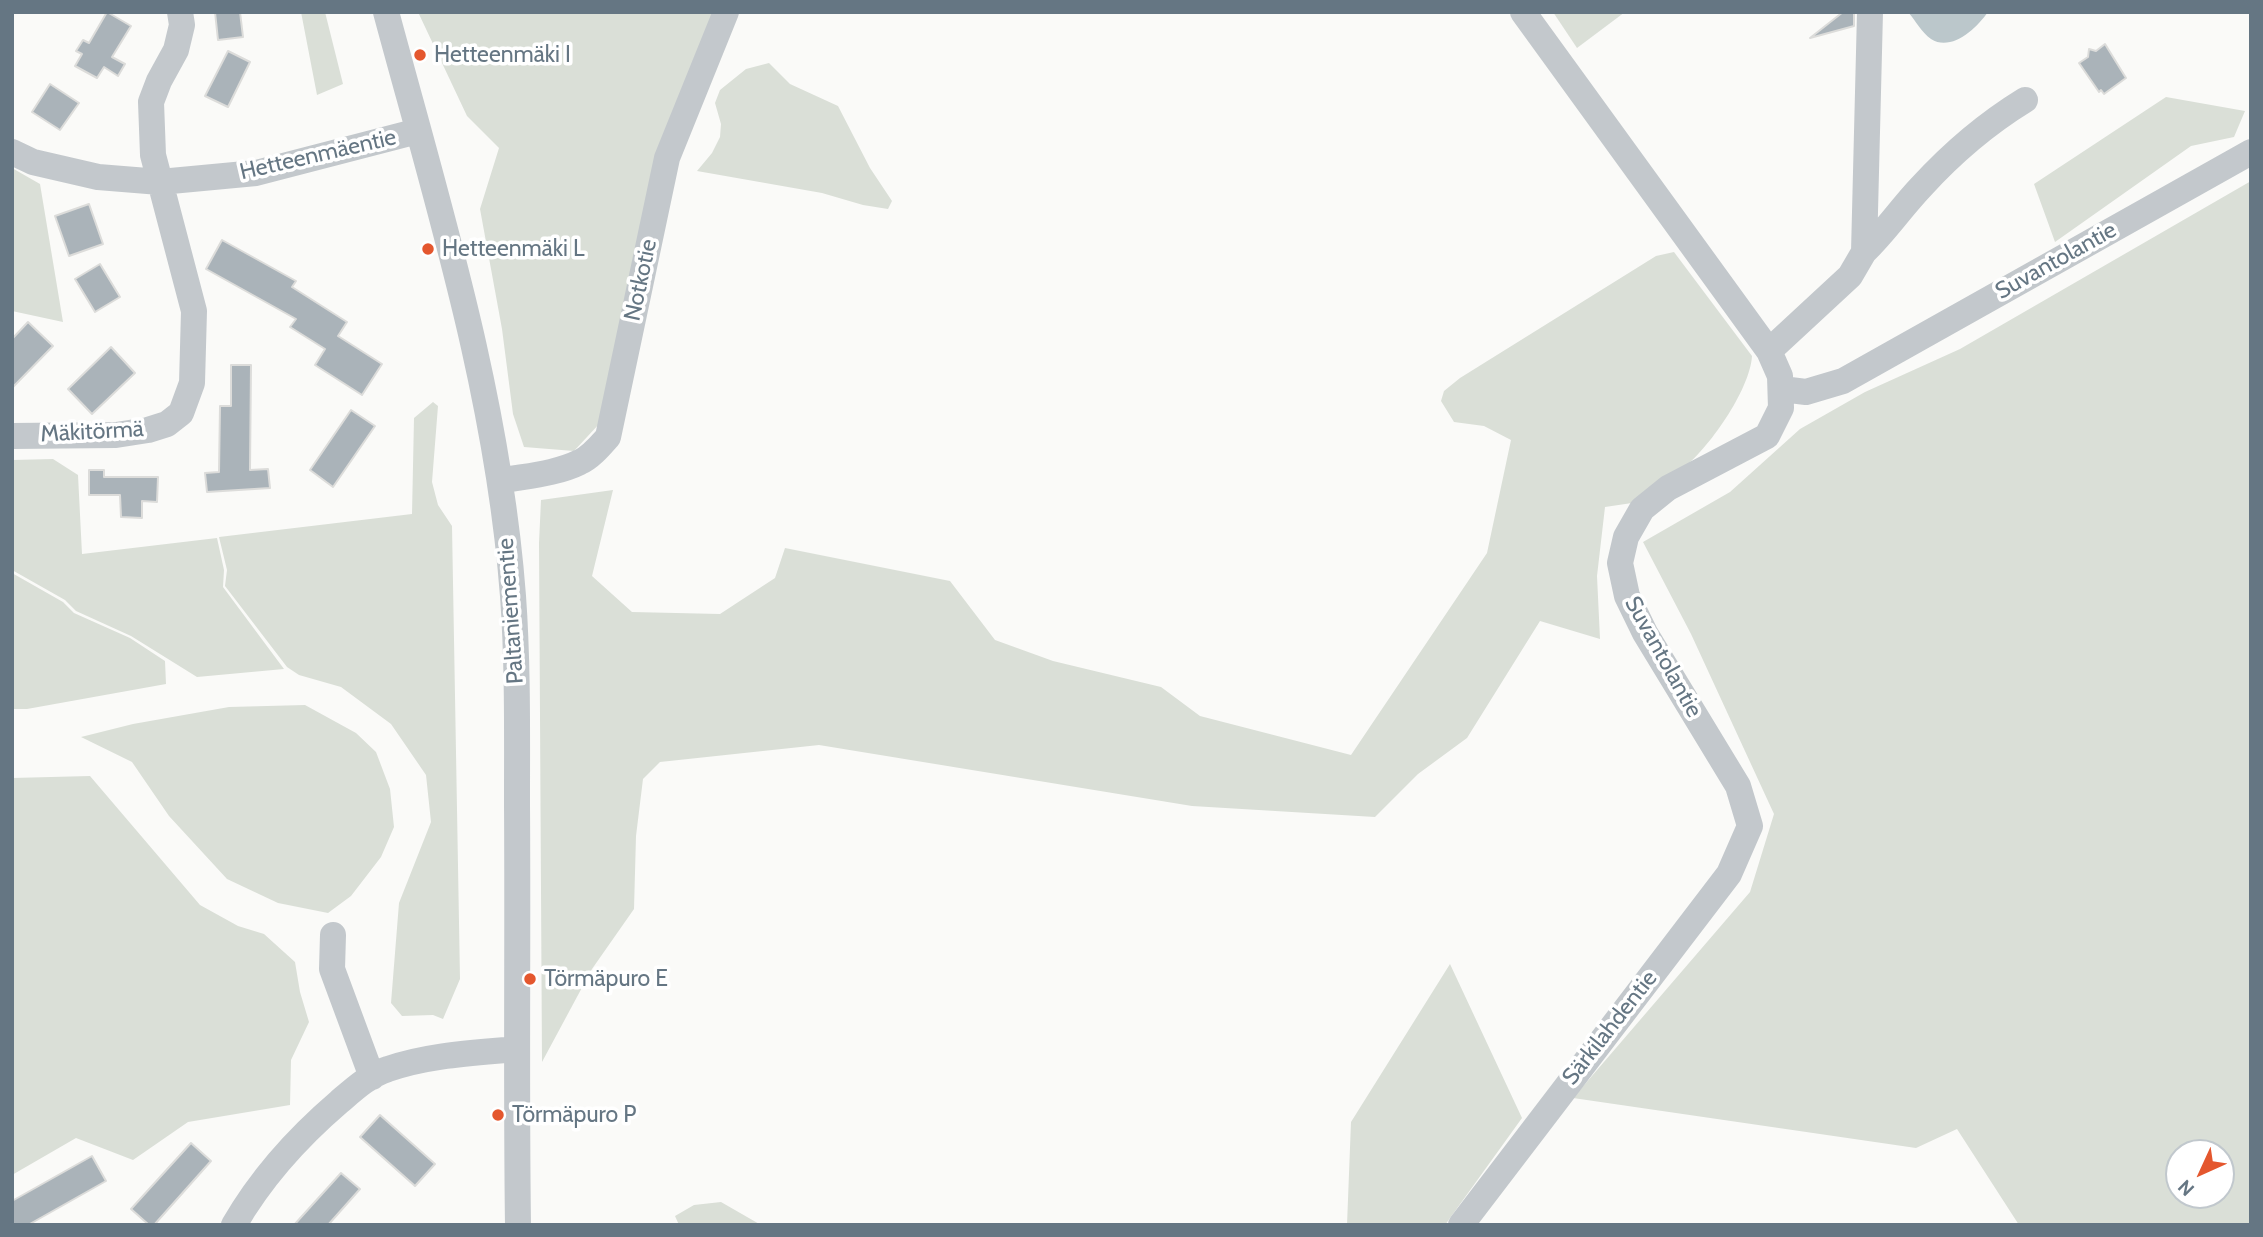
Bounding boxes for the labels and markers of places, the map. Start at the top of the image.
place label: Hetteenmäki I [434,41,571,69]
marker: Hetteenmäki I [412,47,428,63]
place label: Hetteenmäki L [442,235,585,263]
marker: Hetteenmäki L [420,241,436,257]
place label: Törmäpuro E [544,965,668,993]
marker: Törmäpuro E [522,971,538,987]
place label: Törmäpuro P [512,1101,636,1129]
marker: Törmäpuro P [490,1107,506,1123]

